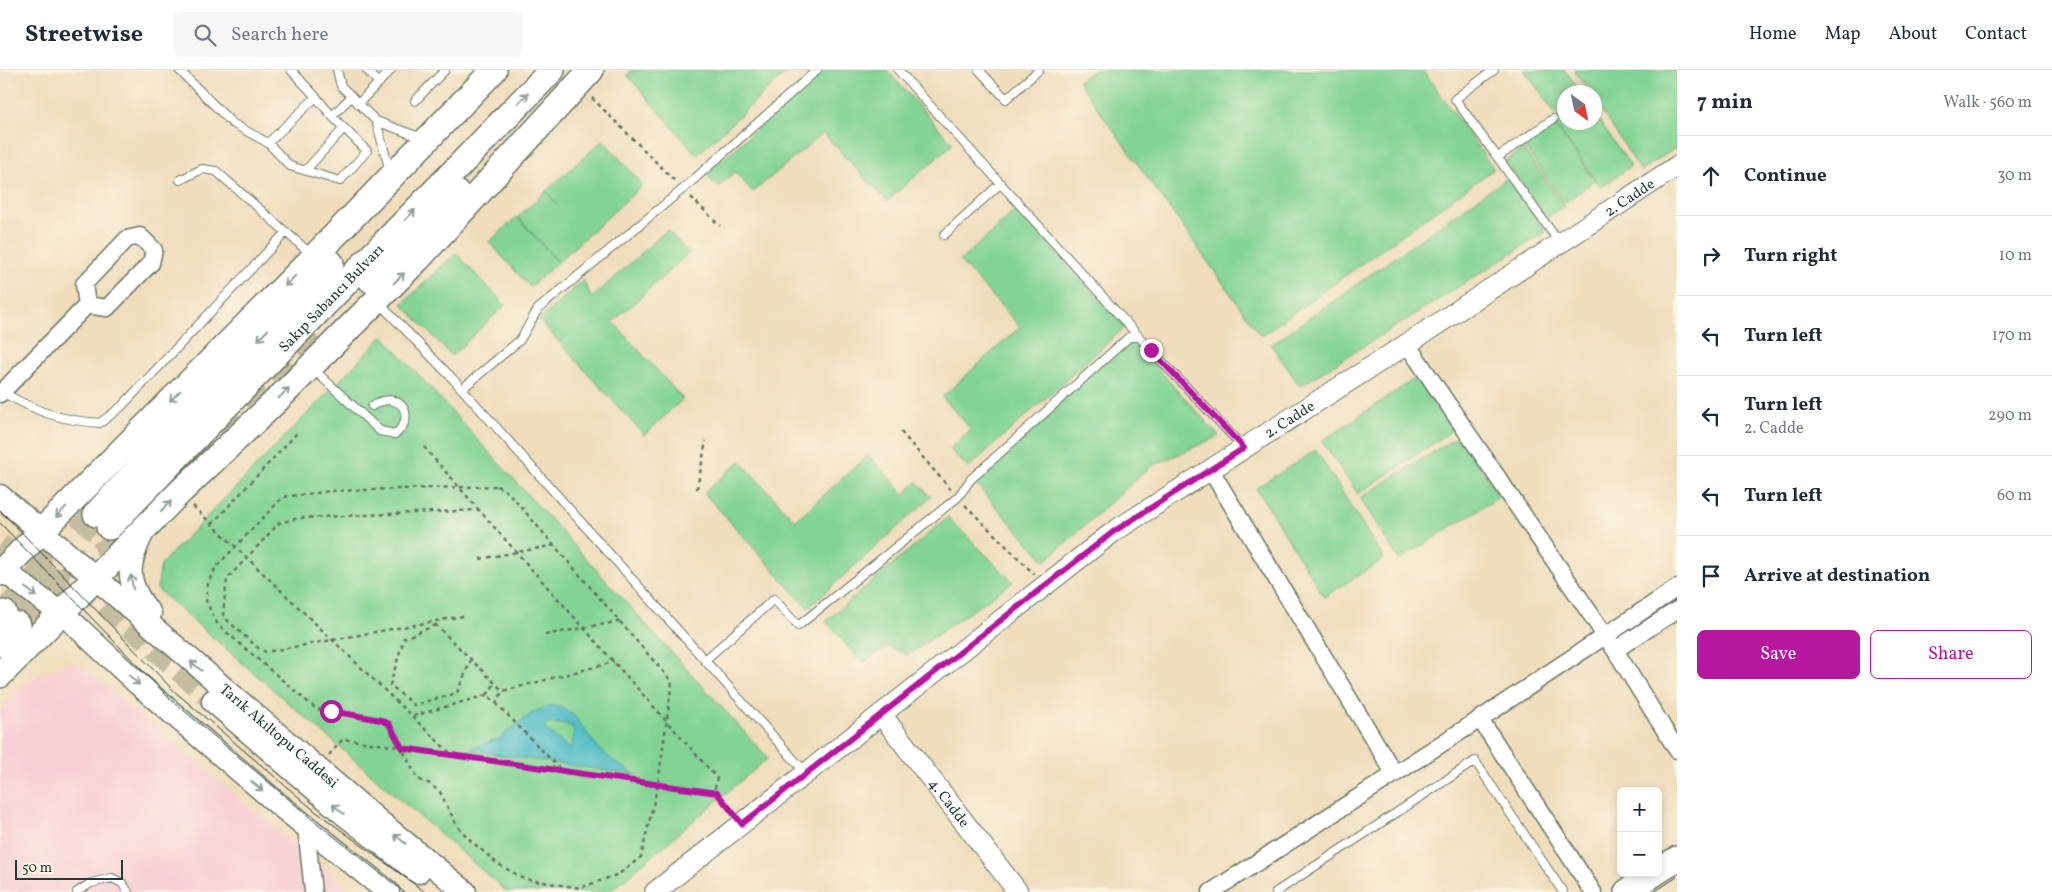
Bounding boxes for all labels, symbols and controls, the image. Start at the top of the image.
search box [173,12,523,57]
text: Streetwise [25,18,143,52]
icon: search [191,21,219,49]
text: Search here [231,22,328,48]
text: Home [1749,22,1797,47]
text: Map [1825,22,1861,47]
text: About [1889,22,1937,47]
text: Contact [1965,22,2027,47]
north arrow [1557,85,1602,130]
text: 7 min [1697,88,1753,117]
one-way arrow [517,92,530,104]
text: Walk · 560 m [1943,92,2032,114]
icon: ahead [1697,162,1725,190]
text: Continue [1744,163,1827,189]
text: 30 m [1997,165,2032,187]
street label: 2. Cadde [1601,174,1659,223]
one-way arrow [404,208,416,221]
street label: Sakıp Sabancı Bulvarı [275,240,390,358]
icon: right [1697,242,1725,270]
text: Turn right [1744,243,1837,269]
text: 10 m [1999,245,2032,267]
one-way arrow [393,272,405,285]
one-way arrow [283,275,296,287]
icon: left [1697,322,1725,350]
text: Turn left [1744,323,1823,349]
text: 170 m [1992,325,2032,347]
one-way arrow [257,329,269,341]
route end [1140,339,1163,362]
one-way arrow [278,387,290,399]
one-way arrow [168,390,181,402]
text: Turn left [1744,392,1823,418]
street label: 2. Cadde [1261,397,1319,444]
icon: left [1697,402,1725,430]
text: 290 m [1988,405,2032,427]
text: 2. Cadde [1744,418,1804,440]
icon: left [1697,482,1725,510]
text: Turn left [1744,483,1823,509]
text: 60 m [1997,485,2032,507]
one-way arrow [160,500,172,512]
one-way arrow [55,506,67,518]
icon: arrive [1697,562,1725,590]
text: Arrive at destination [1744,563,1930,589]
one-way arrow [126,574,136,590]
one-way arrow [25,586,38,597]
button: Save [1697,630,1860,679]
button: Share [1870,630,2032,679]
one-way arrow [190,660,203,671]
one-way arrow [128,674,141,686]
street label: Tarık Akıltopu Caddesi [214,680,342,794]
route start [320,700,343,723]
street label: 4. Cadde [922,775,974,833]
one-way arrow [251,780,264,791]
map controls [1617,787,1662,877]
button: + [1617,787,1662,832]
one-way arrow [331,803,344,814]
button: − [1617,832,1662,877]
one-way arrow [394,833,407,844]
scale bar [15,857,122,880]
text: 50 m [22,859,52,878]

